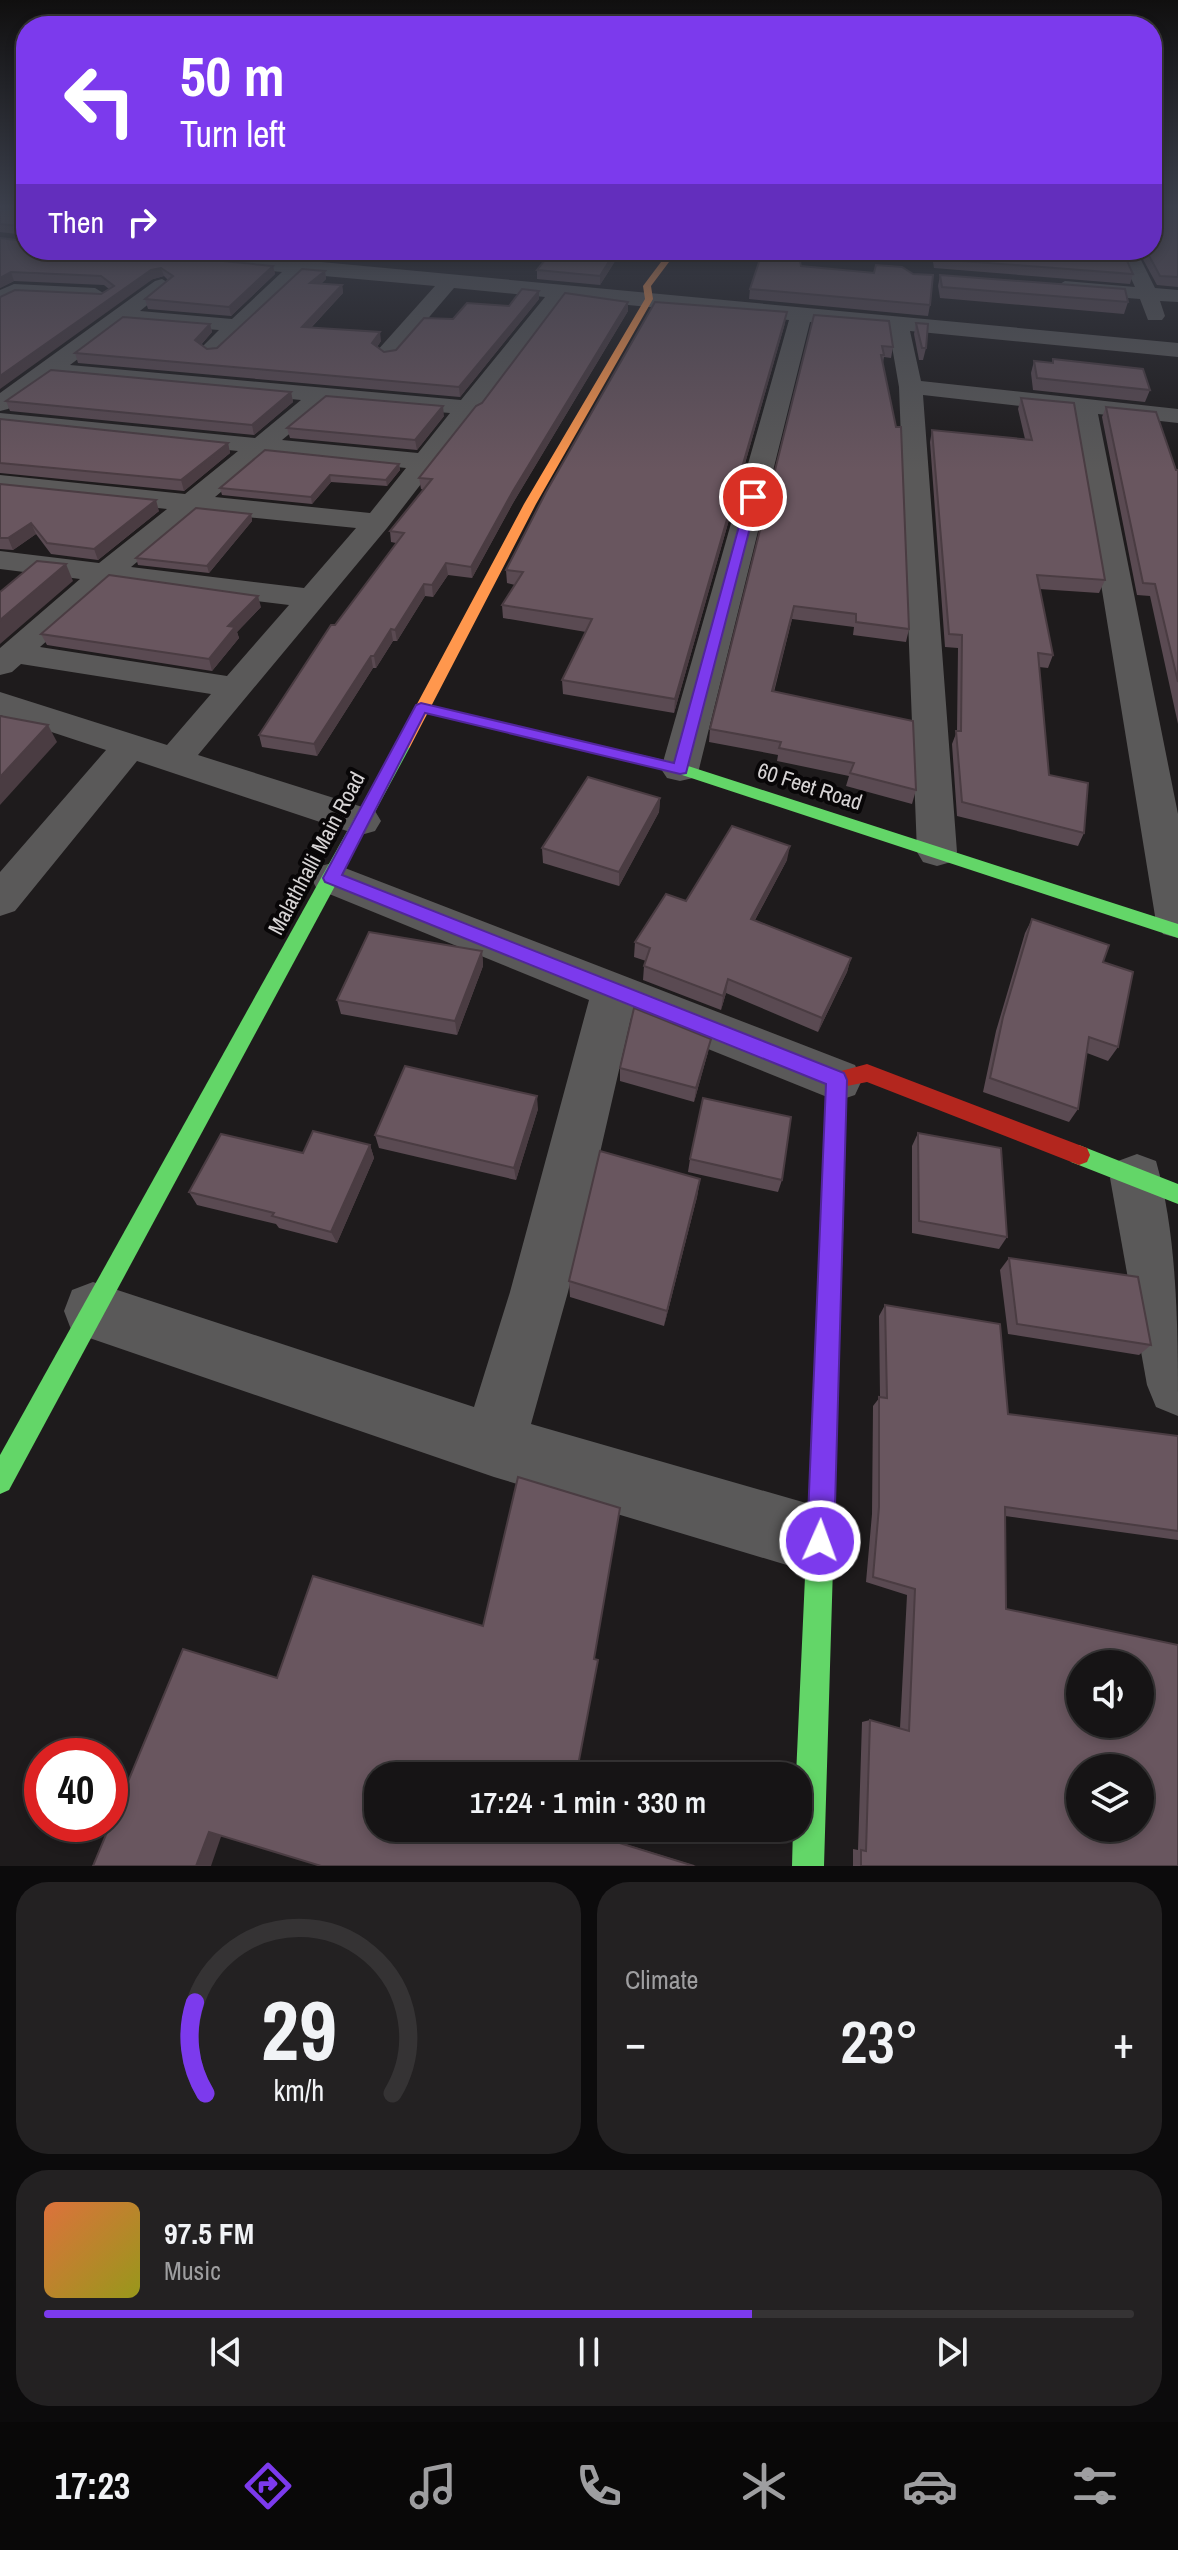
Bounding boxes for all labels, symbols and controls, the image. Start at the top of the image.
text: 50 m [180,38,285,113]
icon: left [48,48,152,152]
text: Turn left [180,110,286,158]
icon: right [120,200,164,244]
text: Then [48,202,104,242]
pin [719,463,787,531]
icon: arrive [731,475,775,519]
street label: 60 Feet Road [754,755,866,817]
street label: Malathhalli Main Road [260,766,372,940]
position arrow [778,1499,862,1583]
map controls [1066,1650,1154,1842]
button: sound [1066,1650,1154,1738]
speed limit sign: 40 [24,1738,128,1842]
button: layers [1066,1754,1154,1842]
text: 17:24 · 1 min · 330 m [470,1782,706,1822]
text: Climate [625,1962,698,1997]
text: 29 [261,1974,336,2086]
text: 23° [840,2001,919,2082]
text: − [625,2012,646,2072]
text: + [1113,2012,1134,2072]
text: km/h [273,2071,324,2110]
text: 97.5 FM [164,2213,254,2253]
text: Music [164,2253,221,2288]
icon: previous [204,2330,248,2374]
icon: pause [567,2330,611,2374]
icon: next [930,2330,974,2374]
icon: directions [240,2458,296,2514]
icon: music [405,2458,461,2514]
icon: phone [571,2458,627,2514]
icon: climate [736,2458,792,2514]
icon: car [902,2458,958,2514]
icon: filters [1067,2458,1123,2514]
text: 17:23 [55,2462,130,2510]

